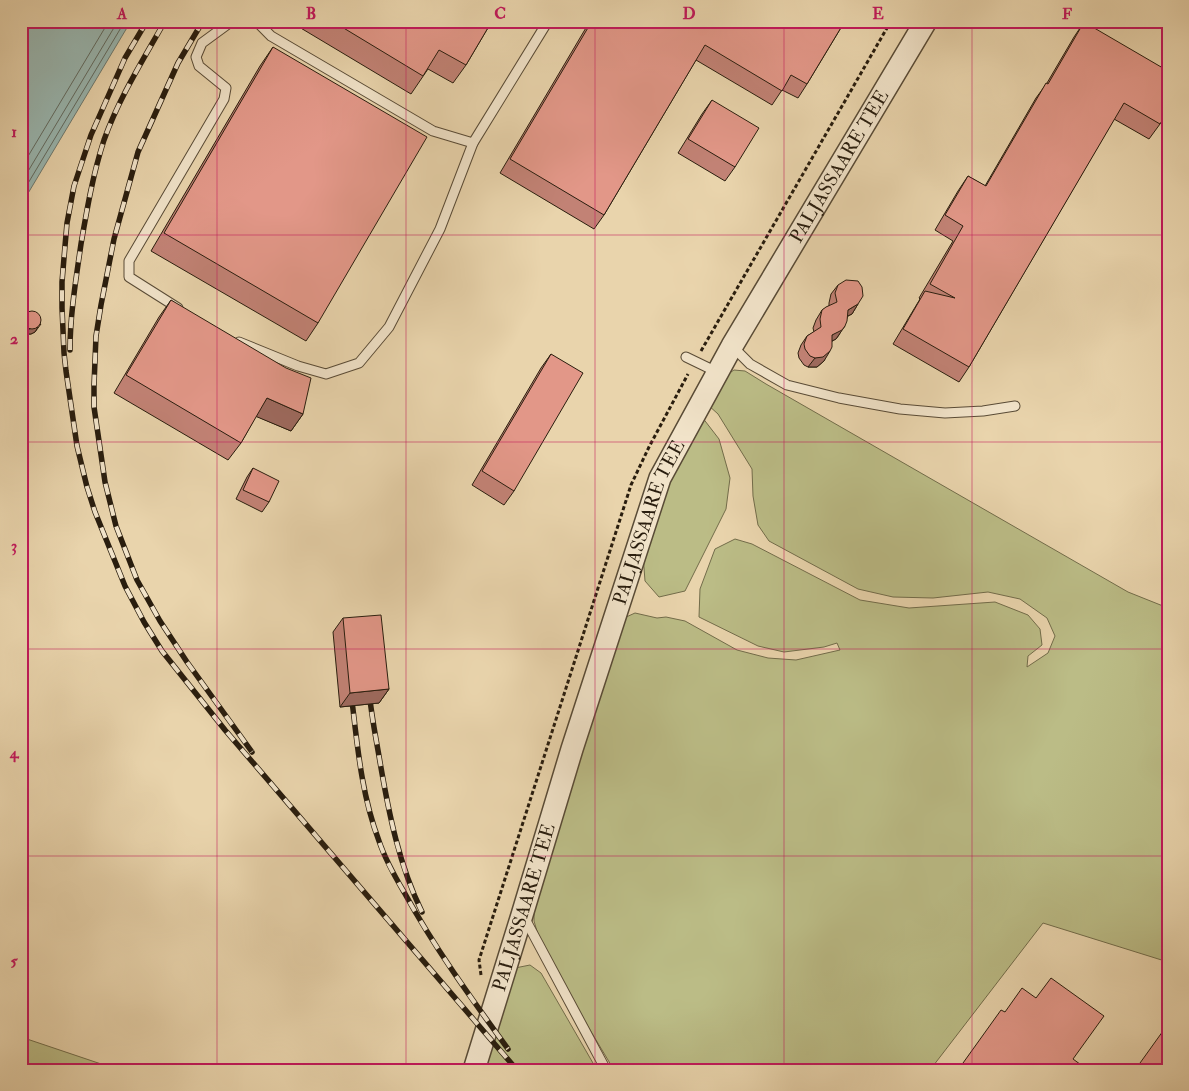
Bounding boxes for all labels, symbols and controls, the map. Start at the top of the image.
text: A [116,4,128,24]
text: B [306,4,316,24]
text: C [494,4,506,24]
text: D [682,4,696,24]
text: E [872,4,884,24]
text: F [1062,4,1072,24]
street label: PALJASSAARE TEE [784,85,894,247]
text: 1 [11,122,17,142]
text: 2 [10,329,18,349]
street label: PALJASSAARE TEE [608,436,691,608]
text: 3 [11,536,17,556]
text: 4 [9,743,20,763]
street label: PALJASSAARE TEE [487,821,561,994]
text: 5 [10,951,18,971]

